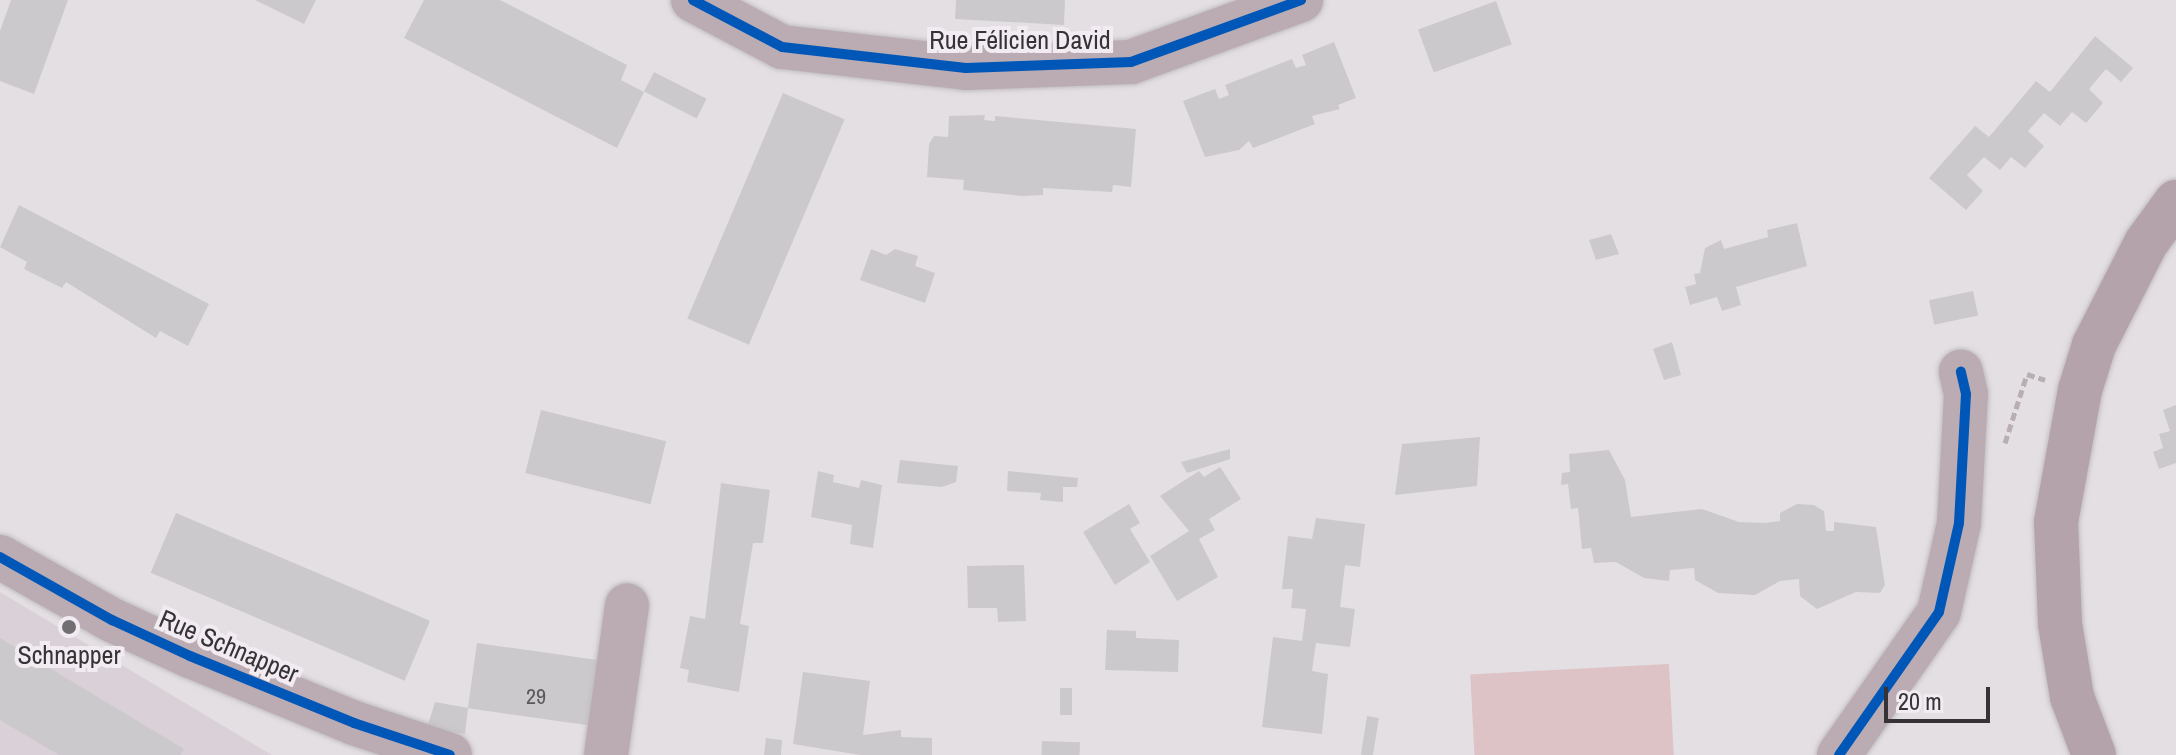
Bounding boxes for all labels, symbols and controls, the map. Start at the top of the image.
street label: Rue Félicien David [929,24,1111,56]
street label: Rue Schnapper [155,603,303,689]
marker: Schnapper [60,618,78,636]
place label: Schnapper [17,639,121,671]
scale bar [1888,671,1994,721]
house number: 29 [526,684,546,710]
text: 20 m [1898,685,1942,717]

